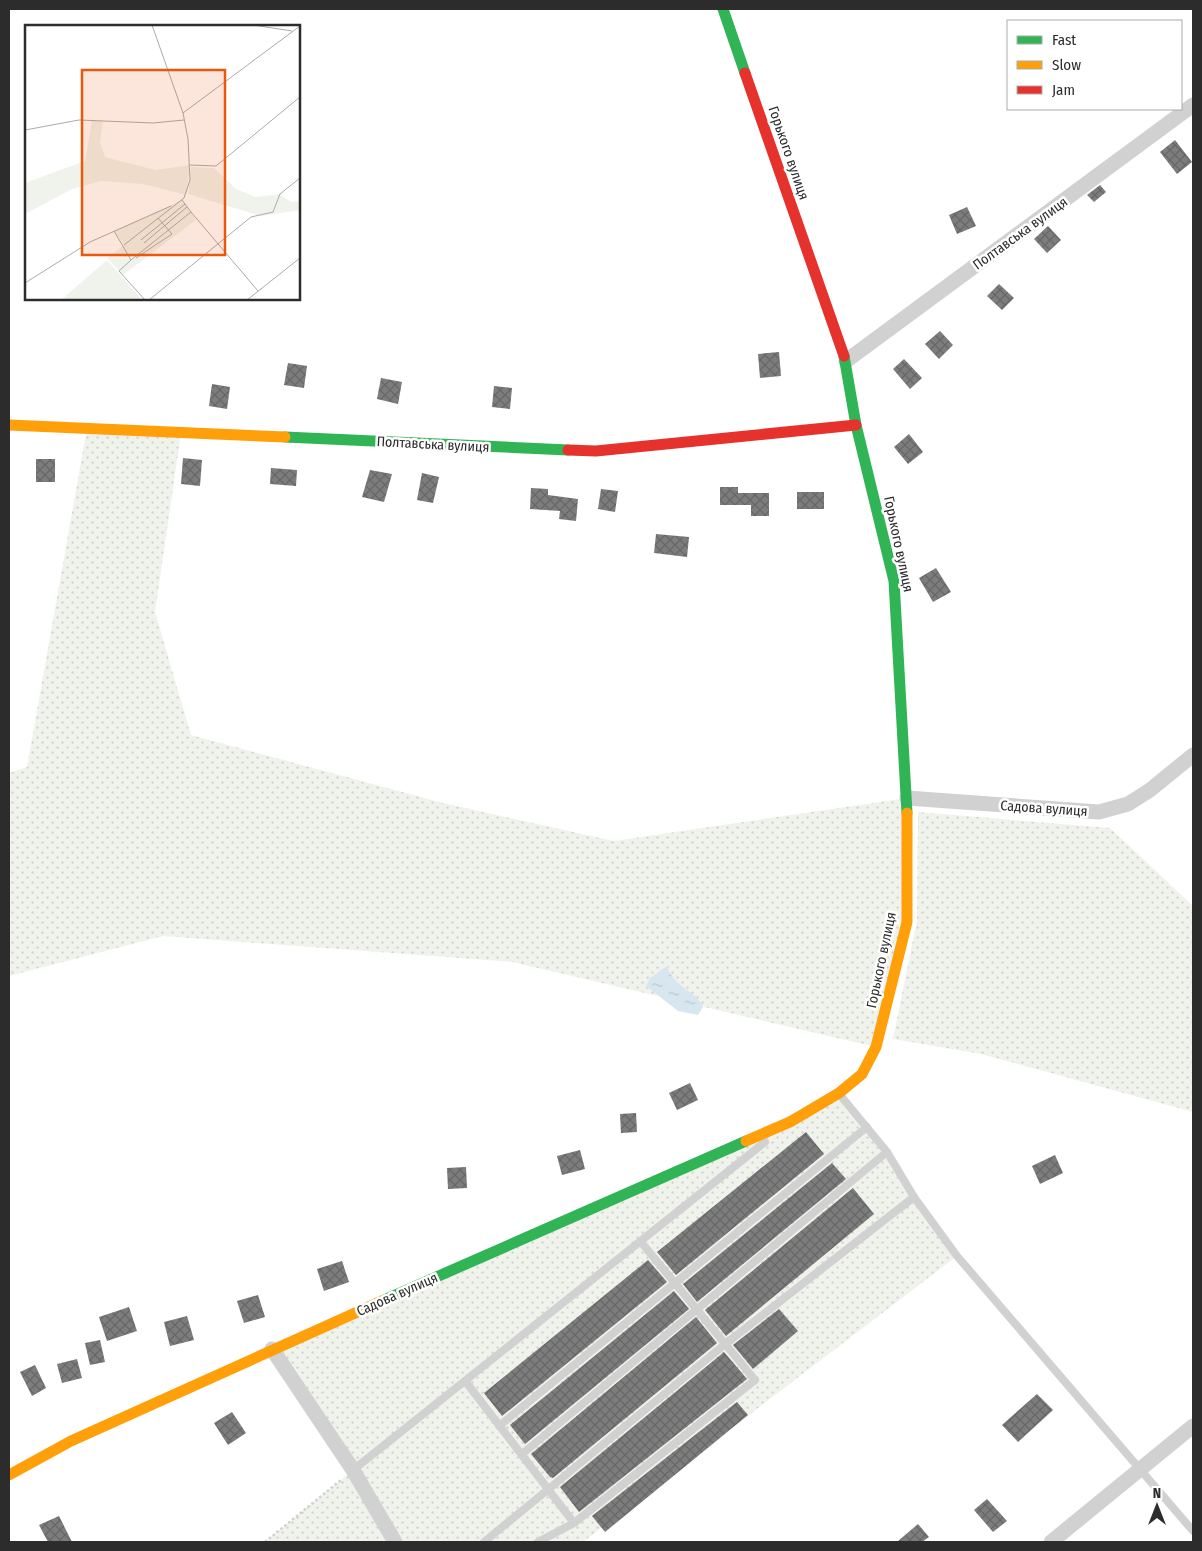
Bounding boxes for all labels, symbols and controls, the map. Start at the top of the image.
legend [1007,20,1182,110]
inset map [25,25,300,300]
text: Fast [1052,31,1076,49]
text: Slow [1052,56,1081,74]
text: Jam [1052,81,1075,99]
street label: Горького вулиця [765,104,812,202]
street label: Полтавська вулиця [970,193,1071,273]
street label: Полтавська вулиця [376,433,490,456]
street label: Горького вулиця [880,494,917,594]
street label: Садова вулиця [1000,797,1088,820]
street label: Горького вулиця [863,910,900,1010]
street label: Садова вулиця [354,1269,441,1320]
north arrow [1132,1481,1182,1531]
text: N [1153,1485,1161,1502]

